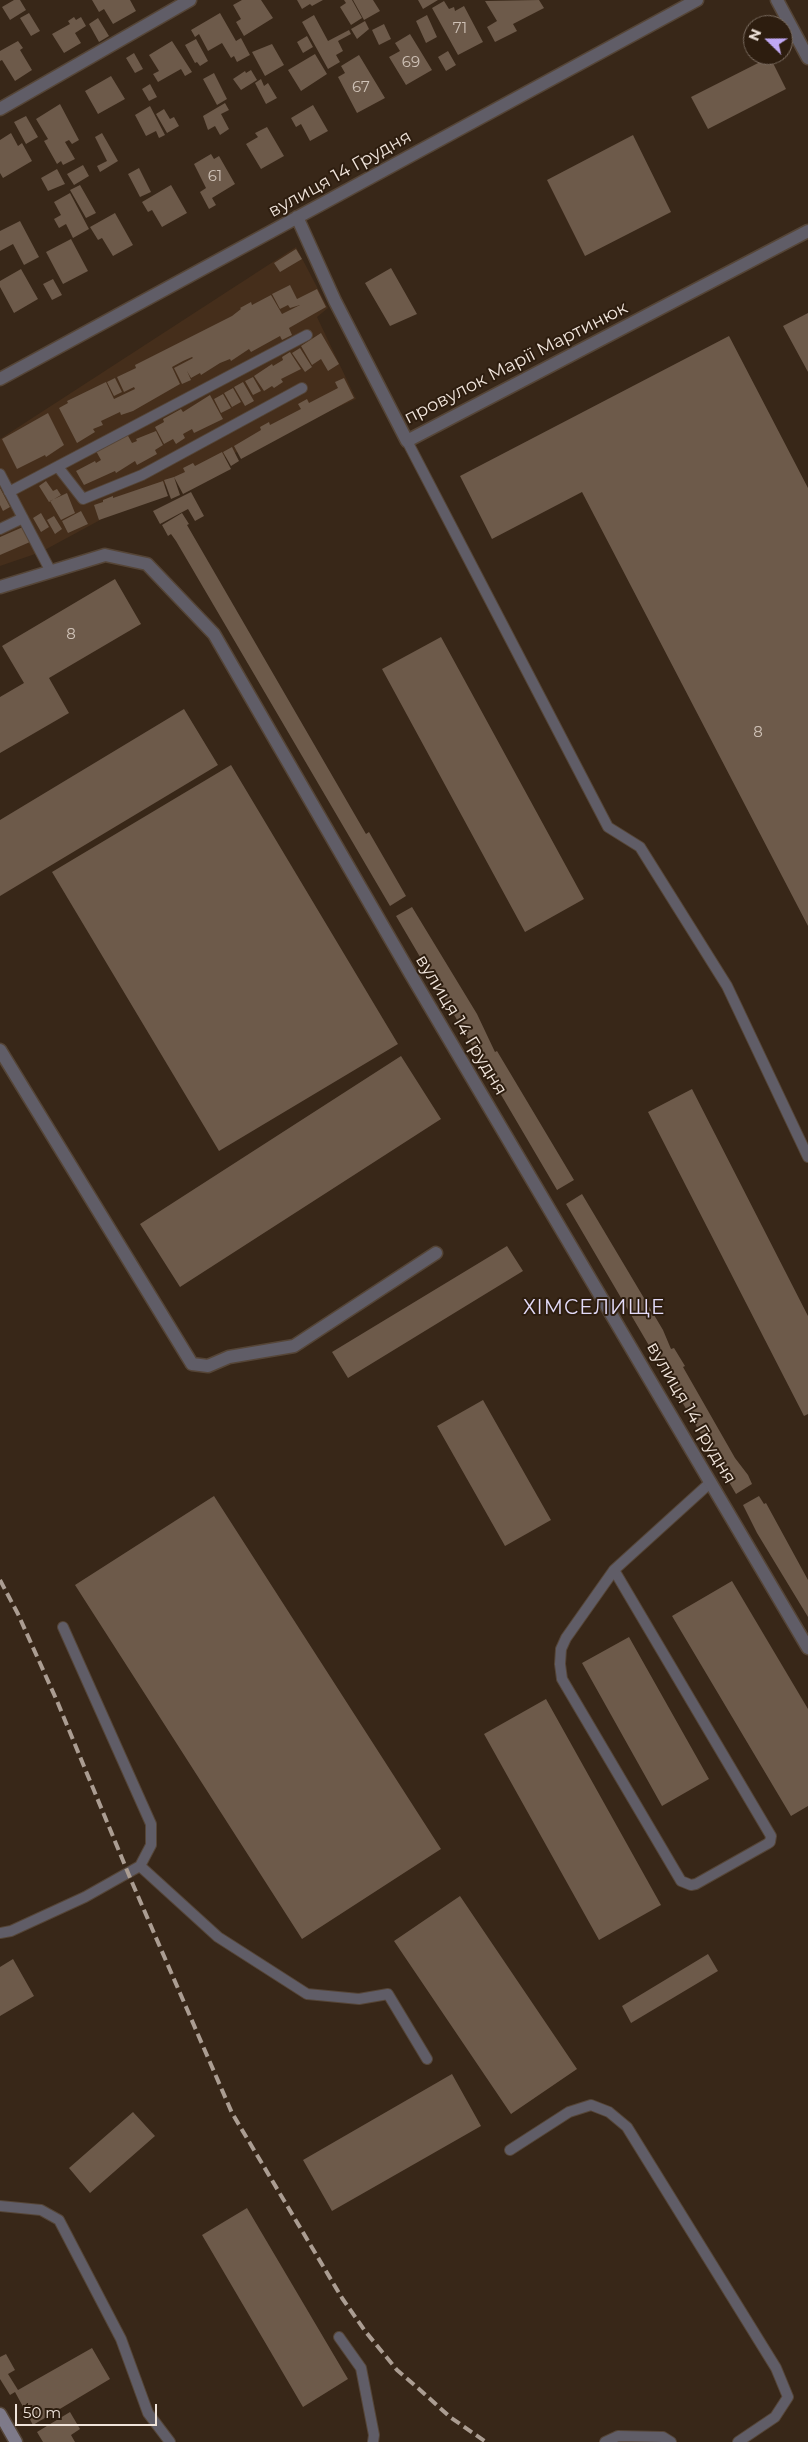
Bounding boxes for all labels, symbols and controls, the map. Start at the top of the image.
north arrow [743,15,793,65]
house number: 71 [453,20,467,38]
text: N [745,26,765,43]
house number: 69 [402,54,420,72]
house number: 67 [352,79,370,97]
street label: вулиця 14 Грудня [265,126,415,222]
house number: 61 [208,168,222,186]
street label: провулок Марії Мартинюк [401,297,631,429]
house number: 8 [66,626,76,644]
house number: 8 [753,724,763,742]
street label: вулиця 14 Грудня [411,951,511,1099]
district label: ХІМСЕЛИЩЕ [522,1296,666,1320]
street label: вулиця 14 Грудня [642,1338,740,1488]
scale bar [18,2394,160,2426]
text: 50 m [23,2403,61,2422]

